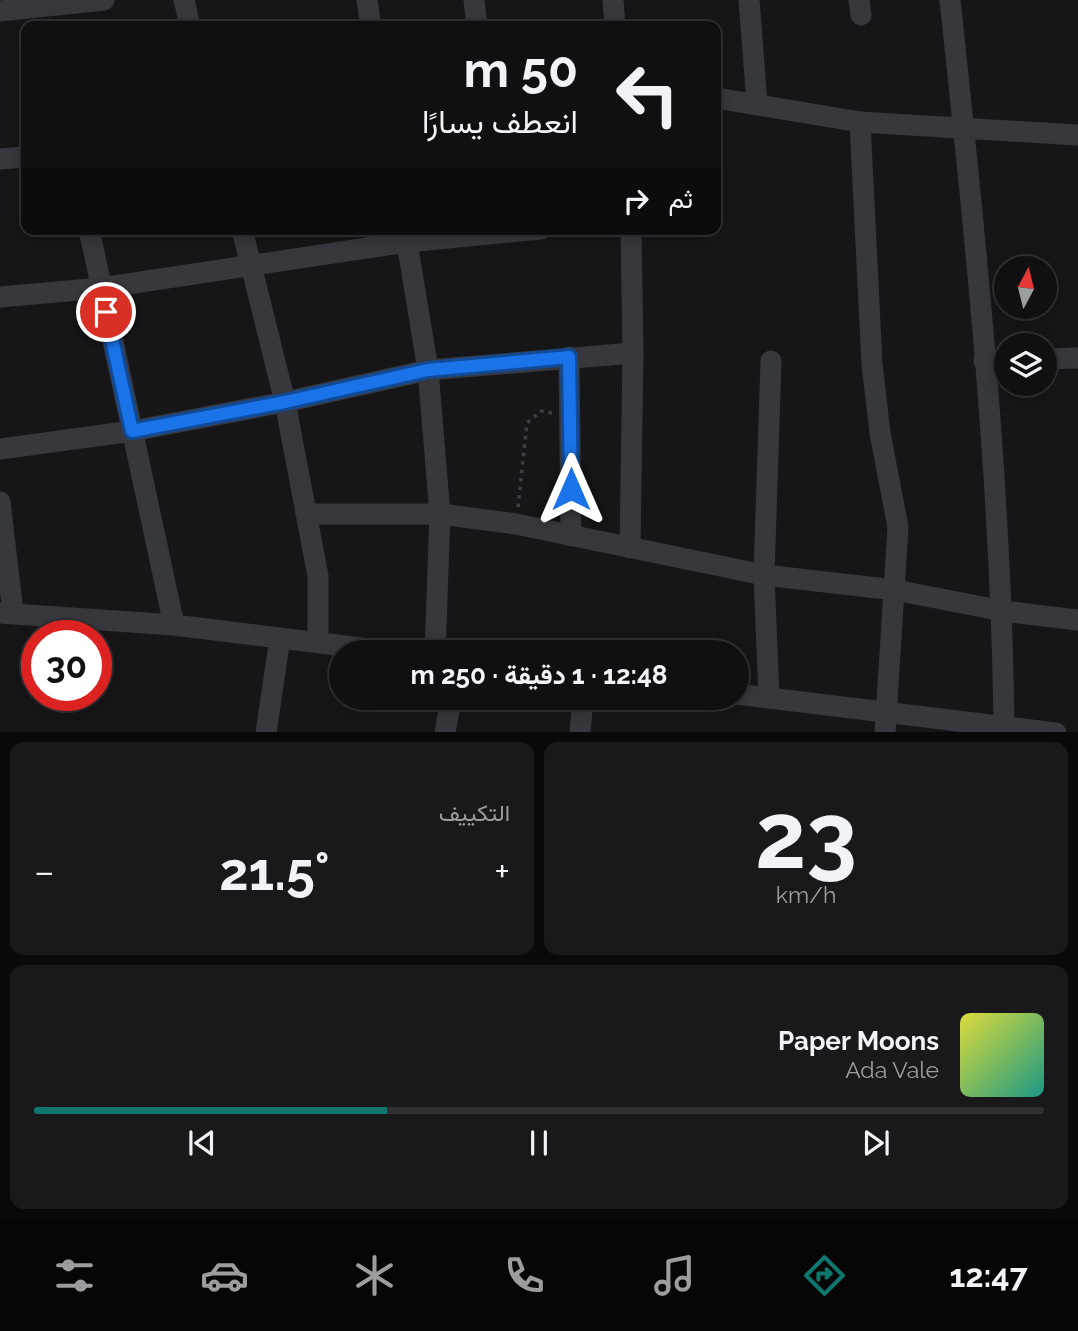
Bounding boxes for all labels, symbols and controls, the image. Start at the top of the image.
text: 50 m [463,41,578,98]
icon: left [602,49,693,140]
text: انعطف يسارًا [422,103,578,140]
icon: right [617,182,655,220]
text: ثم [669,184,693,214]
north arrow [994,256,1057,318]
map controls [994,256,1057,396]
pin [76,282,136,342]
icon: arrive [87,293,125,331]
button: layers [994,333,1057,396]
position arrow [534,452,608,526]
speed limit sign: 30 [21,620,112,711]
text: 12:48 · 1 دقيقة · 250 m [410,660,668,690]
text: 23 [755,782,857,889]
text: التكييف [439,799,510,826]
text: 21.5° [219,841,330,902]
text: − [34,849,54,894]
text: + [494,849,510,894]
text: km/h [776,881,836,908]
text: Paper Moons [778,1026,939,1056]
text: Ada Vale [845,1056,939,1083]
icon: previous [183,1124,221,1162]
icon: pause [520,1124,558,1162]
icon: next [857,1124,895,1162]
icon: filters [50,1251,99,1300]
icon: car [200,1251,249,1300]
icon: climate [350,1251,399,1300]
icon: phone [500,1251,549,1300]
icon: music [650,1251,699,1300]
icon: directions [800,1251,849,1300]
text: 12:47 [950,1257,1028,1294]

